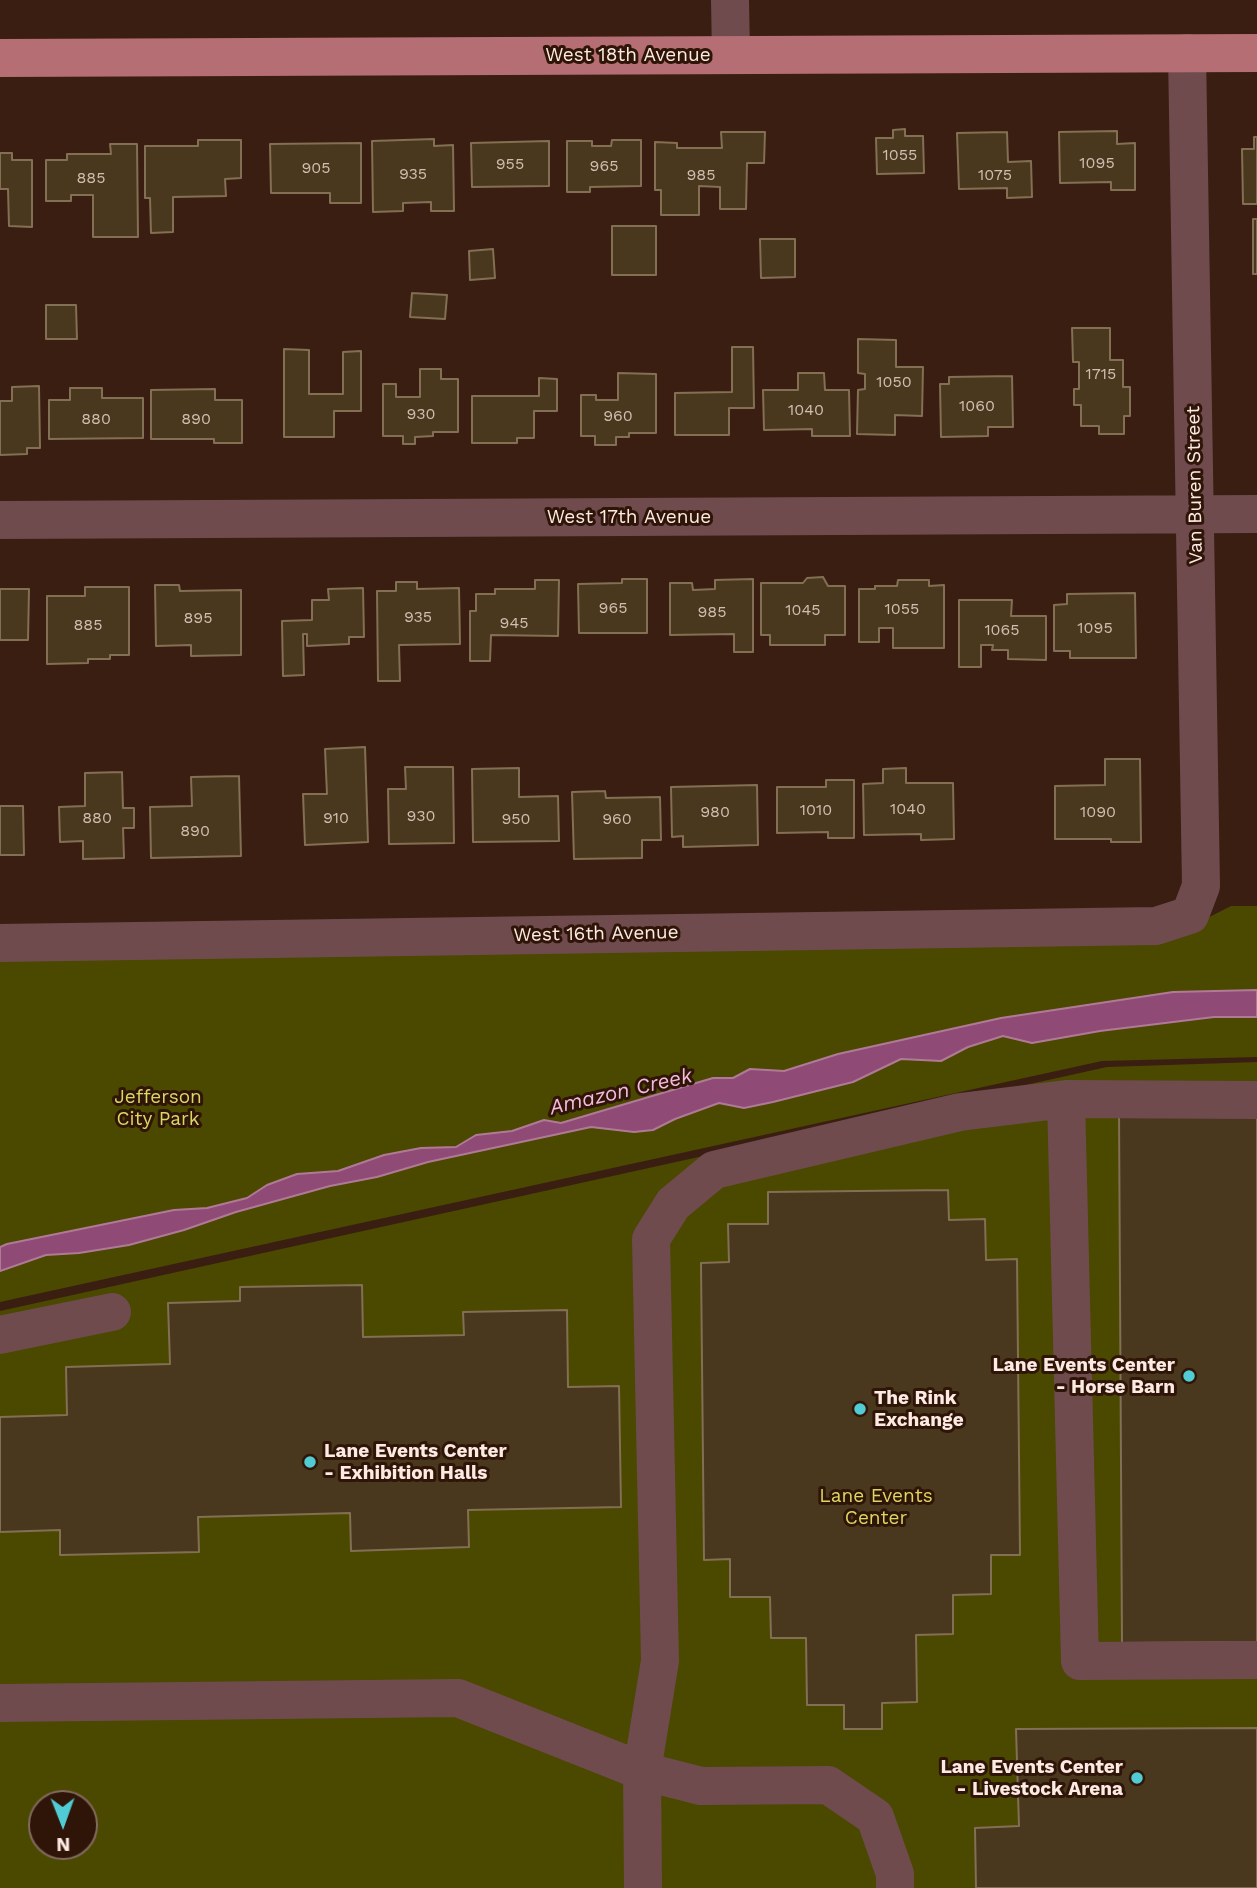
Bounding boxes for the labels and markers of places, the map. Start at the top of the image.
place label: Lane Events Center - Horse Barn [992,1354,1175,1398]
marker: Lane Events Center - Horse Barn [1181,1368,1197,1384]
place label: The Rink Exchange [874,1387,964,1431]
marker: The Rink Exchange [852,1401,868,1417]
place label: Lane Events Center - Exhibition Halls [324,1440,507,1484]
marker: Lane Events Center - Exhibition Halls [302,1454,318,1470]
place label: Lane Events Center - Livestock Arena [940,1756,1123,1800]
marker: Lane Events Center - Livestock Arena [1129,1770,1145,1786]

